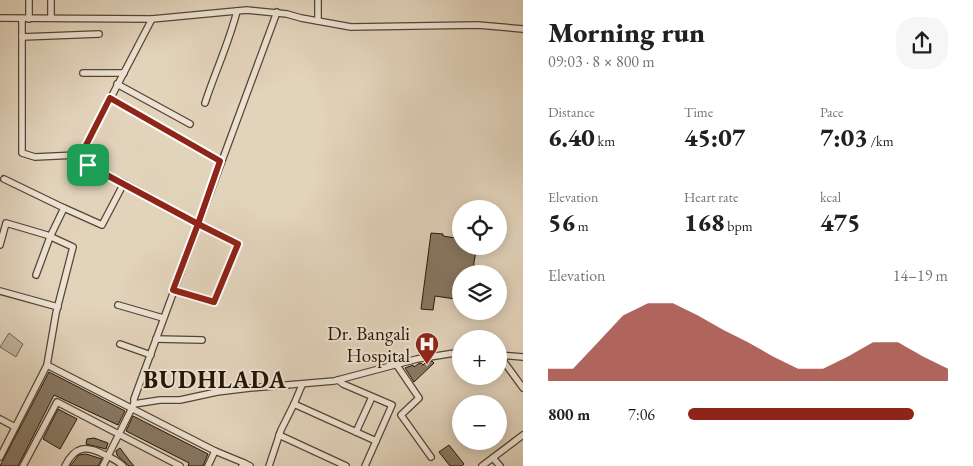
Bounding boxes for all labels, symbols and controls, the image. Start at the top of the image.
text: Morning run [548,14,705,50]
button: share [896,17,948,69]
text: 09:03 · 8 × 800 m [548,51,655,72]
text: Distance [548,103,595,121]
text: Time [684,103,713,121]
text: Pace [820,103,844,121]
text: 6.40 [548,121,595,153]
text: 45:07 [684,121,745,153]
text: 7:03 [820,121,868,153]
text: km [595,132,615,150]
text: /km [868,132,894,150]
pin [67,144,109,186]
icon: arrive [74,151,102,179]
text: Elevation [548,188,598,206]
text: Heart rate [684,188,738,206]
text: kcal [820,188,841,206]
map controls [452,200,507,450]
button: locate [452,200,507,255]
text: 56 [548,206,575,238]
text: 168 [684,206,725,238]
text: 475 [820,206,861,238]
text: m [575,217,589,235]
text: bpm [725,217,753,235]
button: layers [452,265,507,320]
text: Elevation [548,265,606,286]
text: 14–19 m [893,265,948,286]
place label: Dr. Bangali Hospital [327,321,410,368]
button: + [452,330,507,385]
hospital icon: Dr. Bangali Hospital [414,331,440,365]
district label: BUDHLADA [143,364,287,395]
button: − [452,395,507,450]
text: 800 m [548,404,590,425]
text: 7:06 [628,404,655,425]

